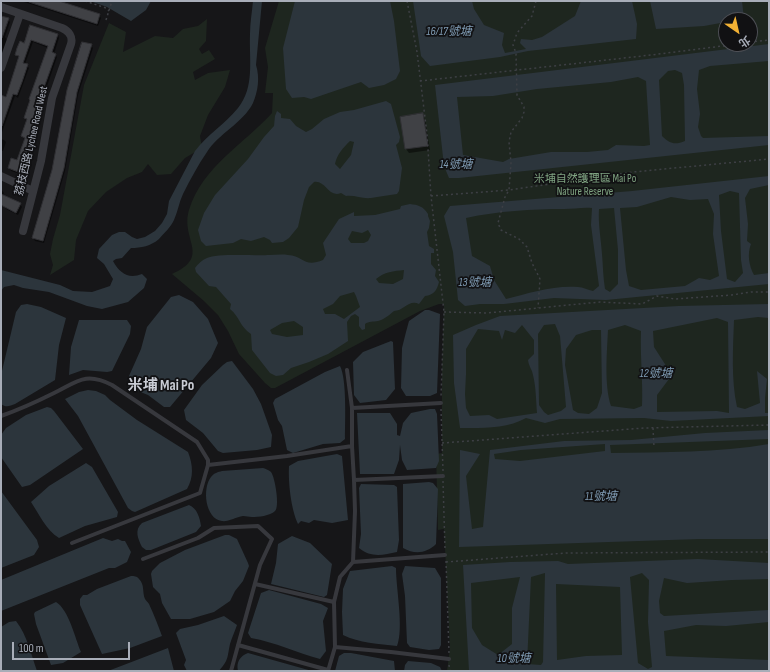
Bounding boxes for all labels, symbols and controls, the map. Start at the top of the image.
north arrow [718,12,758,52]
water label: 16/17號塘 [426,25,472,39]
text: 北 [736,33,753,50]
street label: 荔枝西路 Lychee Road West [13,85,51,197]
water label: 14號塘 [440,158,472,172]
park label: 米埔自然護理區 Mai Po Nature Reserve [534,172,636,198]
water label: 13號塘 [458,276,492,290]
water label: 12號塘 [639,367,673,381]
district label: 米埔 Mai Po [128,377,194,395]
water label: 11號塘 [585,490,617,504]
scale bar [14,634,132,660]
text: 100 m [19,641,44,656]
water label: 10號塘 [497,652,531,666]

